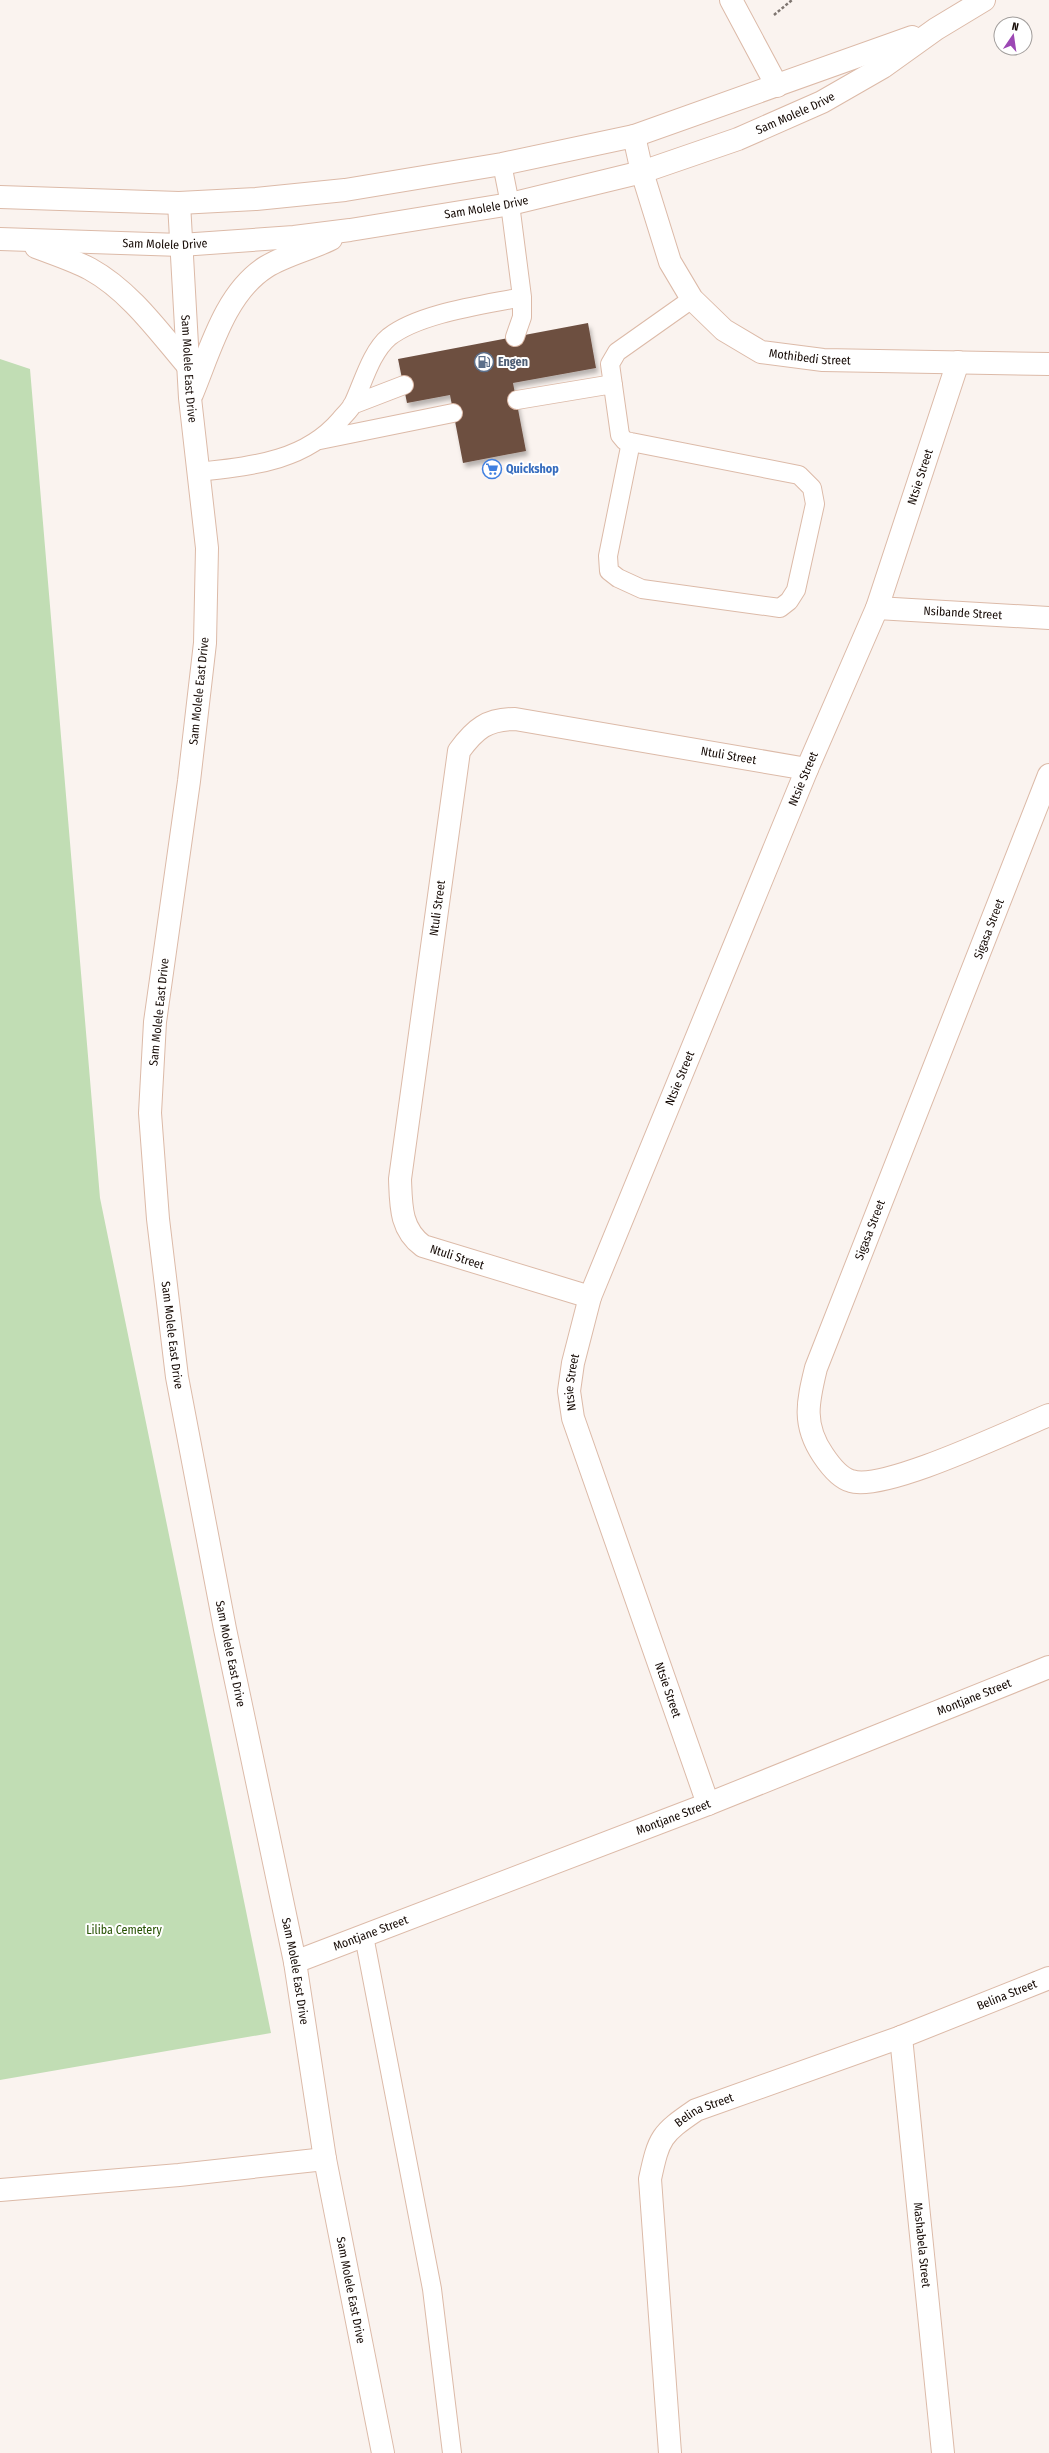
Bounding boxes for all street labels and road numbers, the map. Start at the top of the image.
street label: Sam Molele Drive [754,89,837,137]
street label: Sam Molele Drive [443,193,530,222]
street label: Sam Molele Drive [122,236,208,252]
street label: Sam Molele East Drive [178,314,200,424]
street label: Mothibedi Street [768,346,851,367]
street label: Ntsie Street [904,447,936,507]
street label: Nsibande Street [923,604,1003,622]
street label: Sam Molele East Drive [186,636,212,746]
street label: Ntuli Street [700,744,757,767]
street label: Ntsie Street [786,749,821,808]
street label: Ntuli Street [427,879,448,937]
street label: Sigasa Street [971,897,1007,961]
street label: Sam Molele East Drive [146,957,172,1067]
street label: Ntsie Street [662,1049,697,1108]
street label: Sigasa Street [852,1198,888,1262]
street label: Ntuli Street [428,1242,486,1272]
street label: Sam Molele East Drive [159,1281,186,1390]
street label: Ntsie Street [562,1352,582,1412]
street label: Sam Molele East Drive [213,1599,248,1708]
street label: Ntsie Street [652,1660,684,1720]
street label: Montjane Street [935,1676,1013,1718]
street label: Montjane Street [634,1797,713,1838]
street label: Montjane Street [331,1912,410,1954]
street label: Sam Molele East Drive [279,1916,311,2026]
street label: Belina Street [975,1977,1039,2013]
street label: Belina Street [672,2090,735,2130]
street label: Mashabela Street [911,2202,933,2288]
street label: Sam Molele East Drive [334,2236,368,2345]

